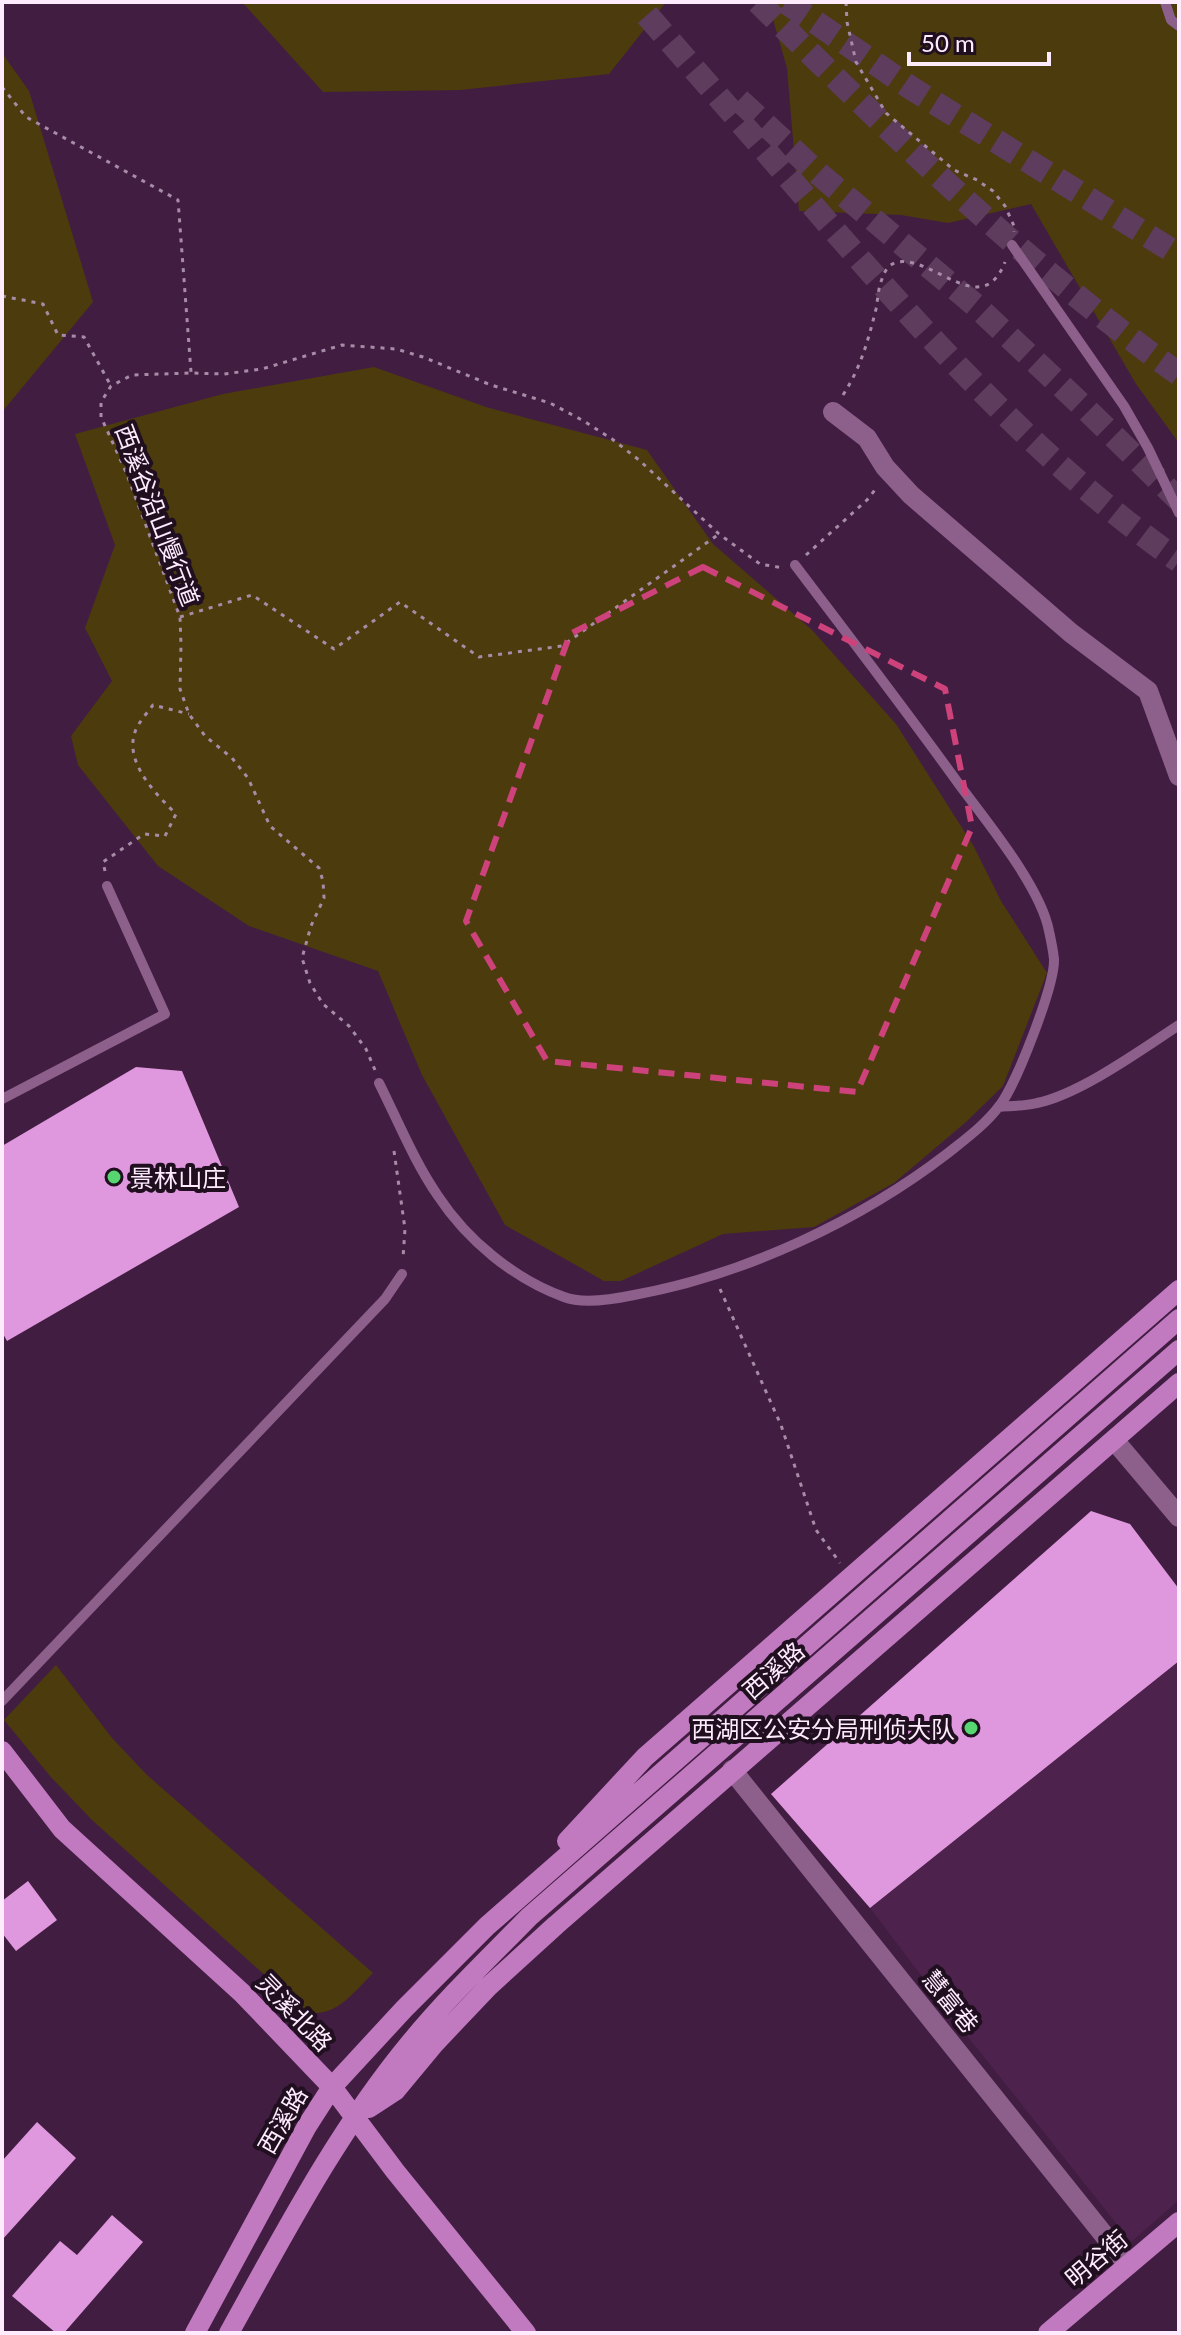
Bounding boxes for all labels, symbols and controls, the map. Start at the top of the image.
scale bar [909,16,1049,66]
text: 50 m [921,28,975,57]
street label: 西溪谷沿山慢行道 [110,420,206,610]
place label: 景林山庄 [130,1163,226,1192]
marker: 景林山庄 [105,1168,123,1186]
street label: 西溪路 [736,1635,810,1705]
place label: 西湖区公安分局刑侦大队 [691,1714,955,1743]
marker: 西湖区公安分局刑侦大队 [962,1719,980,1737]
street label: 慧富巷 [917,1964,985,2038]
street label: 灵溪北路 [251,1967,339,2057]
street label: 西溪路 [251,2082,313,2158]
street label: 明谷街 [1059,2224,1133,2292]

